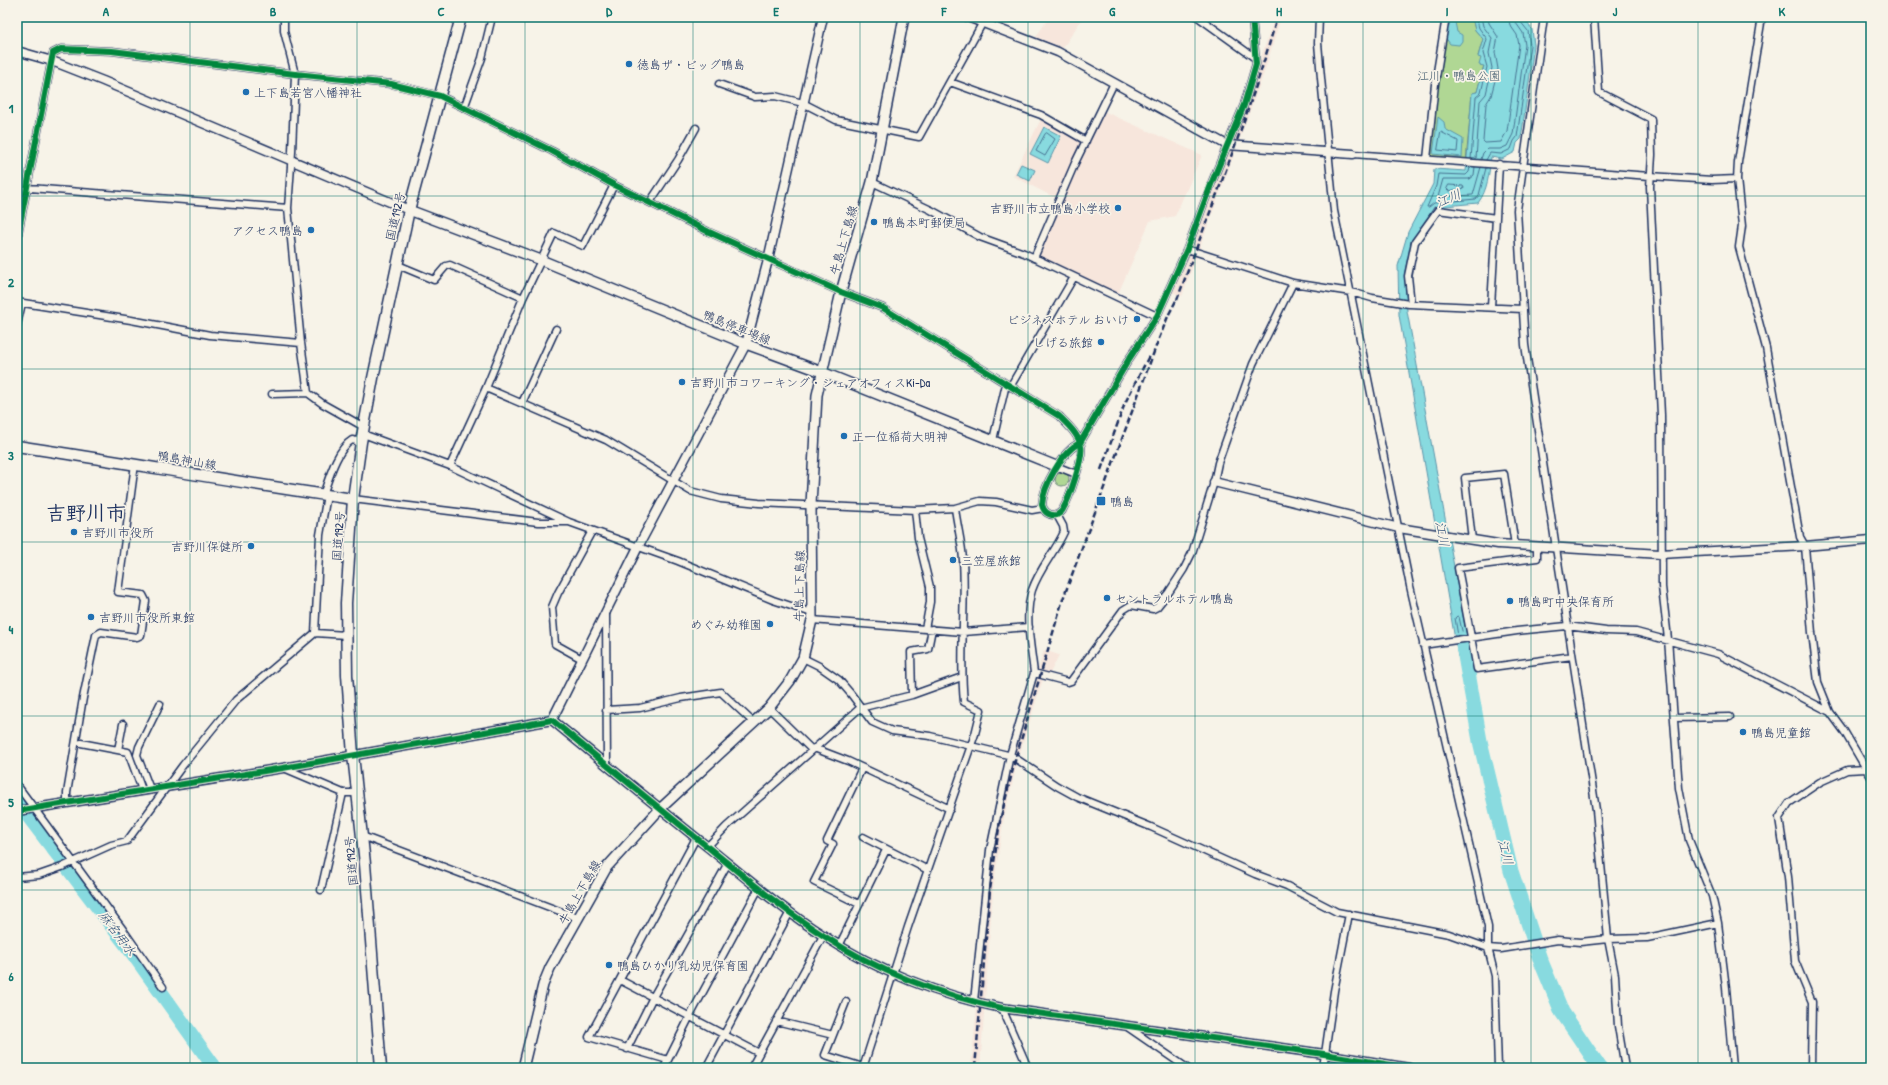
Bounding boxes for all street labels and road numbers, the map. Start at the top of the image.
street label: 国道192号 [381,190,409,242]
street label: 牛島上下島線 [825,203,861,277]
street label: 鴨島停車場線 [700,306,774,348]
street label: 鴨島神山線 [156,446,218,474]
street label: 国道192号 [328,510,348,562]
street label: 牛島上下島線 [790,550,808,622]
street label: 国道192号 [340,835,362,887]
street label: 牛島上下島線 [554,857,604,927]

